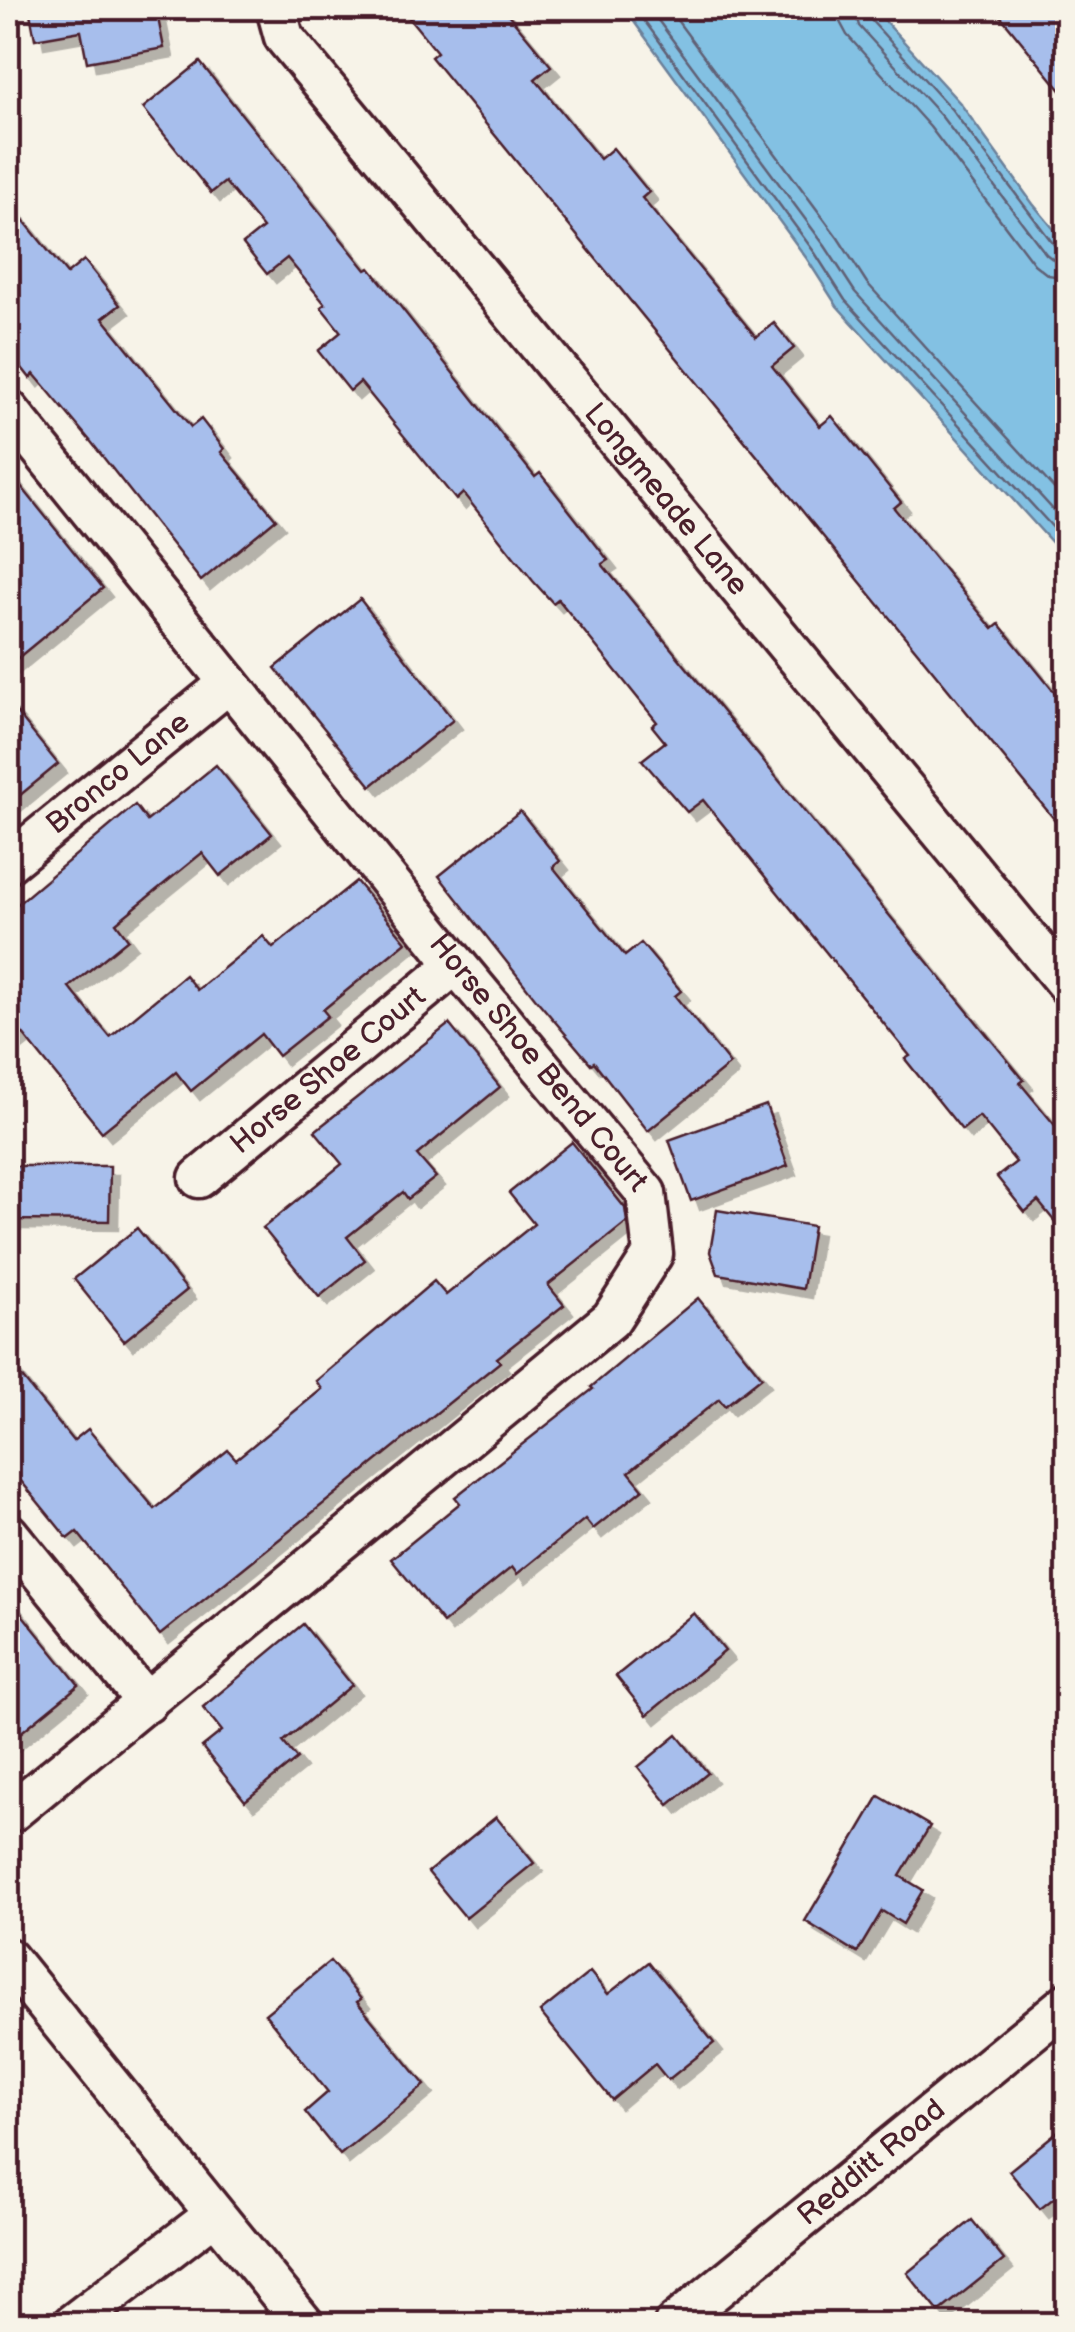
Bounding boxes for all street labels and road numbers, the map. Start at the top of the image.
street label: Longmeade Lane [576,396,756,603]
street label: Bronco Lane [39,704,197,842]
street label: Horse Shoe Bend Court [421,927,655,1199]
street label: Horse Shoe Court [223,979,433,1162]
street label: Redditt Road [790,2092,952,2233]

